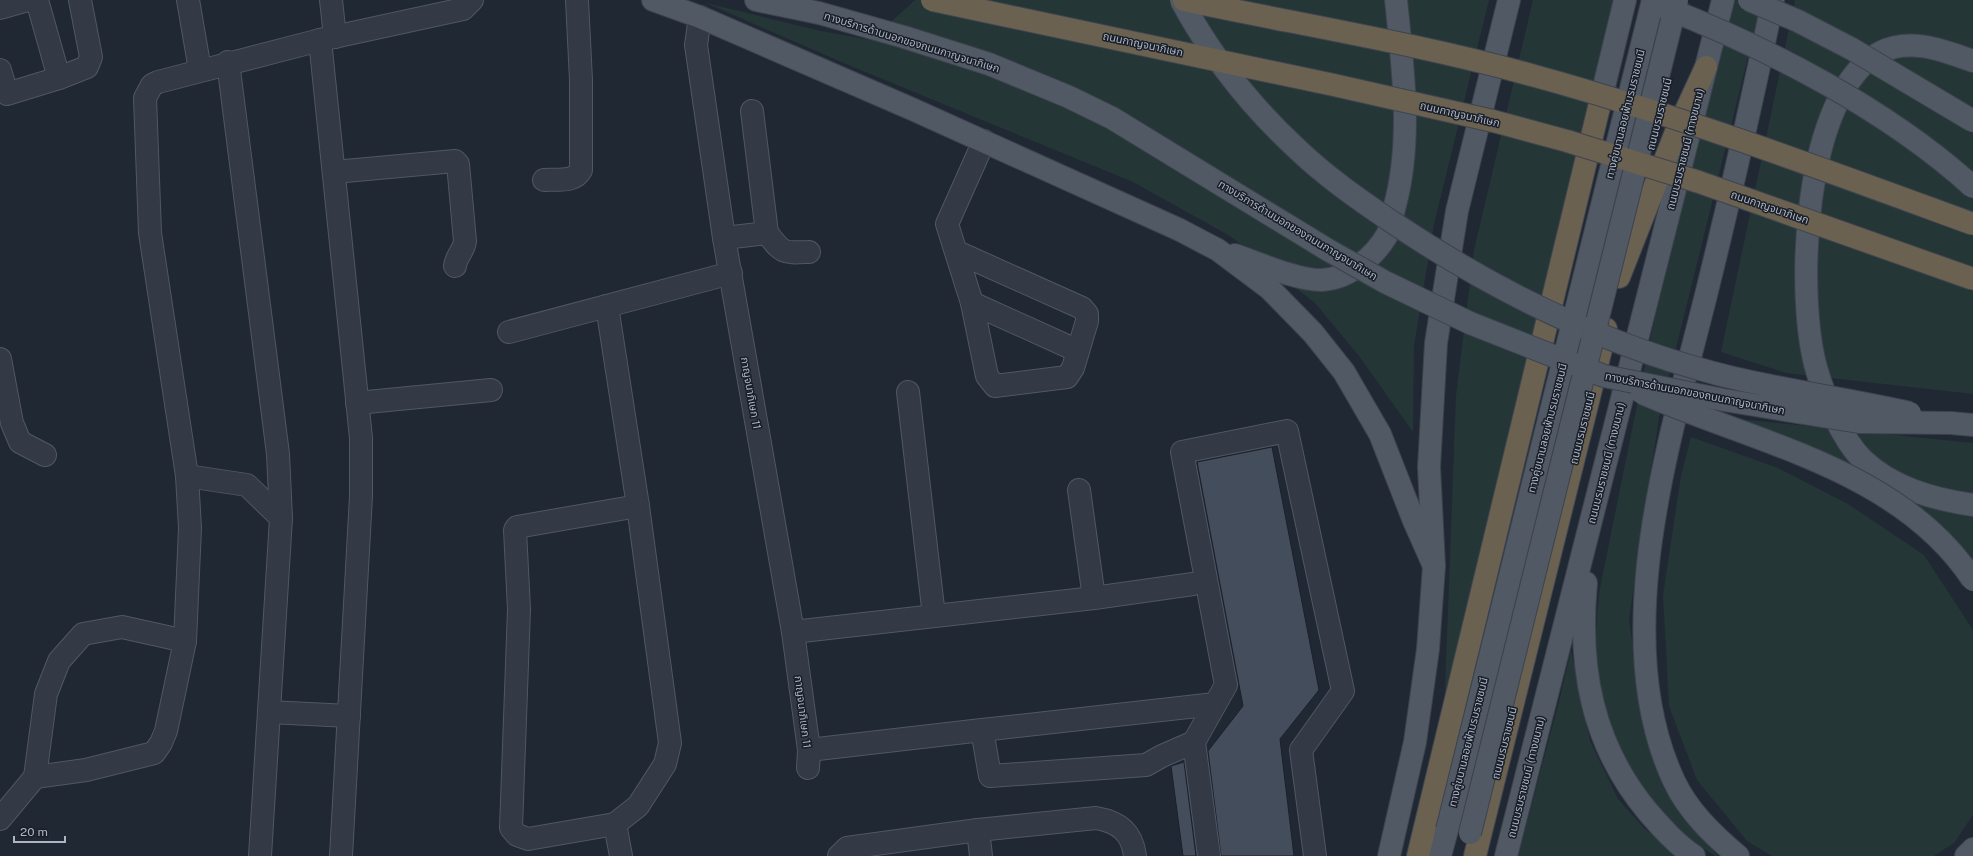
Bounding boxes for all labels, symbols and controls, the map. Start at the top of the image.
street label: ทางบริการด้านนอกของถนนกาญจนาภิเษก [823,10,1001,74]
street label: ถนนกาญจนาภิเษก [1102,30,1184,58]
street label: ทางคู่ขนานลอยฟ้าบรมราชชนนี [1603,48,1648,180]
street label: ถนนบรมราชชนนี [1644,77,1674,151]
street label: ถนนบรมราชชนนี (ทางขนาน) [1664,87,1706,211]
street label: ถนนกาญจนาภิเษก [1419,99,1501,129]
street label: ทางบริการด้านนอกของถนนกาญจนาภิเษก [1216,178,1380,282]
street label: ถนนกาญจนาภิเษก [1729,188,1811,226]
street label: กาญจนาภิเษก 11 [739,356,763,430]
street label: ทางคู่ขนานลอยฟ้าบรมราชชนนี [1525,362,1570,494]
street label: ทางบริการด้านนอกของถนนกาญจนาภิเษก [1604,370,1786,416]
street label: ถนนบรมราชชนนี [1567,391,1597,465]
street label: ถนนบรมราชชนนี (ทางขนาน) [1585,401,1627,525]
street label: กาญจนาภิเษก 11 [793,675,813,749]
street label: ทางคู่ขนานลอยฟ้าบรมราชชนนี [1446,676,1491,808]
street label: ถนนบรมราชชนนี [1489,706,1519,780]
street label: ถนนบรมราชชนนี (ทางขนาน) [1505,715,1547,839]
scale bar [14,818,65,844]
text: 20 m [20,825,48,839]

